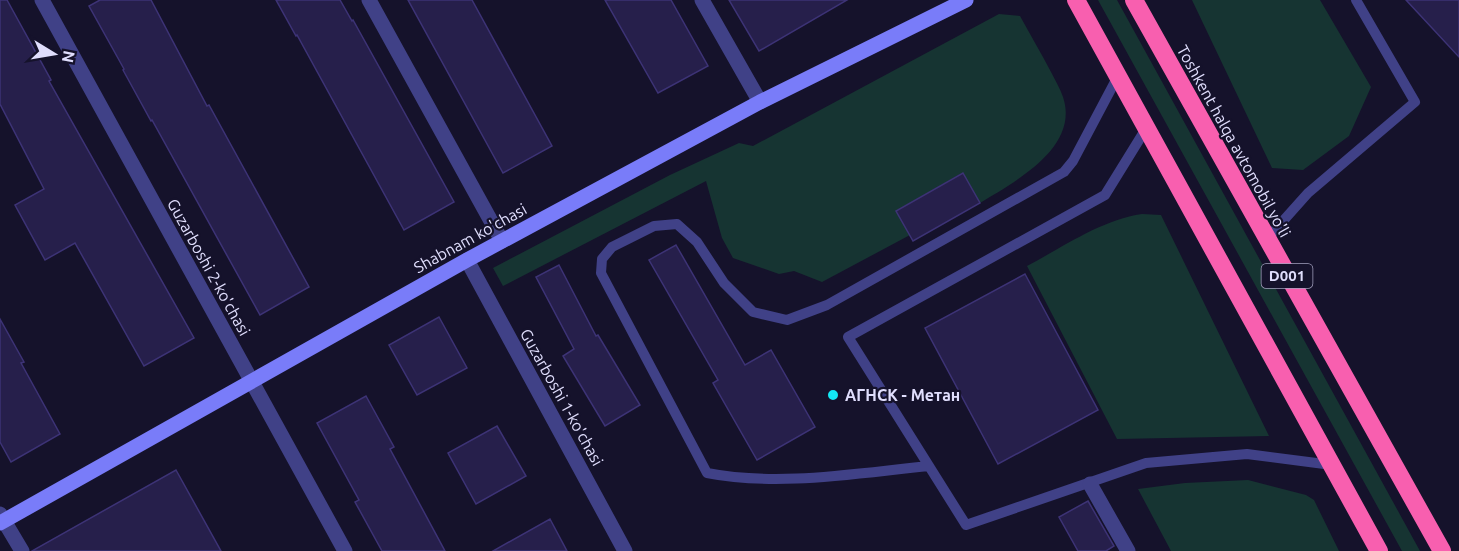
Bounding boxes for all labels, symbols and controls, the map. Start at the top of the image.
north arrow [24,24,84,84]
street label: Toshkent halqa avtomobil yo'li [1174,42,1294,240]
text: N [59,49,79,64]
street label: Guzarboshi 2-ko'chasi [164,195,254,339]
street label: Shabnam ko'chasi [410,200,530,276]
road number: D001 [1262,264,1312,288]
street label: Guzarboshi 1-ko'chasi [517,325,607,469]
place label: АГНСК - Метан [845,386,960,404]
marker: АГНСК - Метан [826,388,840,402]

